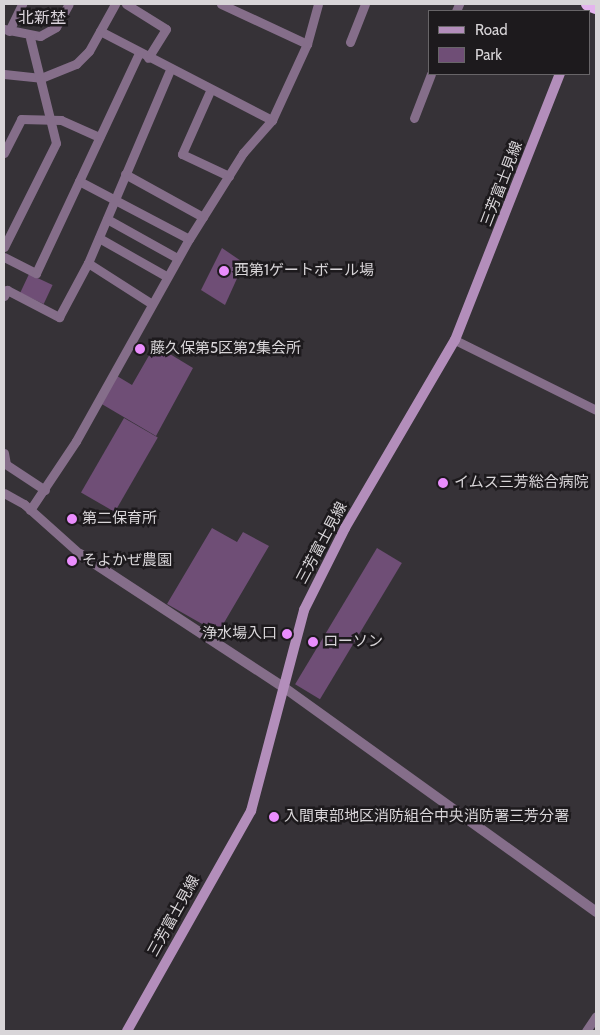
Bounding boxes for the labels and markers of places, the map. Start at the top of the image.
place label: 西第1ゲートボール場 [234,262,374,280]
marker: 西第1ゲートボール場 [218,265,230,277]
place label: 藤久保第5区第2集会所 [150,340,301,358]
marker: 藤久保第5区第2集会所 [134,343,146,355]
place label: イムス三芳総合病院 [454,474,589,492]
marker: イムス三芳総合病院 [436,476,450,490]
place label: 第二保育所 [82,510,157,528]
marker: 第二保育所 [66,513,78,525]
place label: そよかぜ農園 [82,552,172,570]
marker: そよかぜ農園 [66,555,78,567]
place label: 浄水場入口 [202,625,277,643]
marker: 浄水場入口 [281,628,293,640]
place label: ローソン [323,633,383,651]
marker: ローソン [307,636,319,648]
place label: 入間東部地区消防組合中央消防署三芳分署 [284,808,569,826]
marker: 入間東部地区消防組合中央消防署三芳分署 [268,811,280,823]

